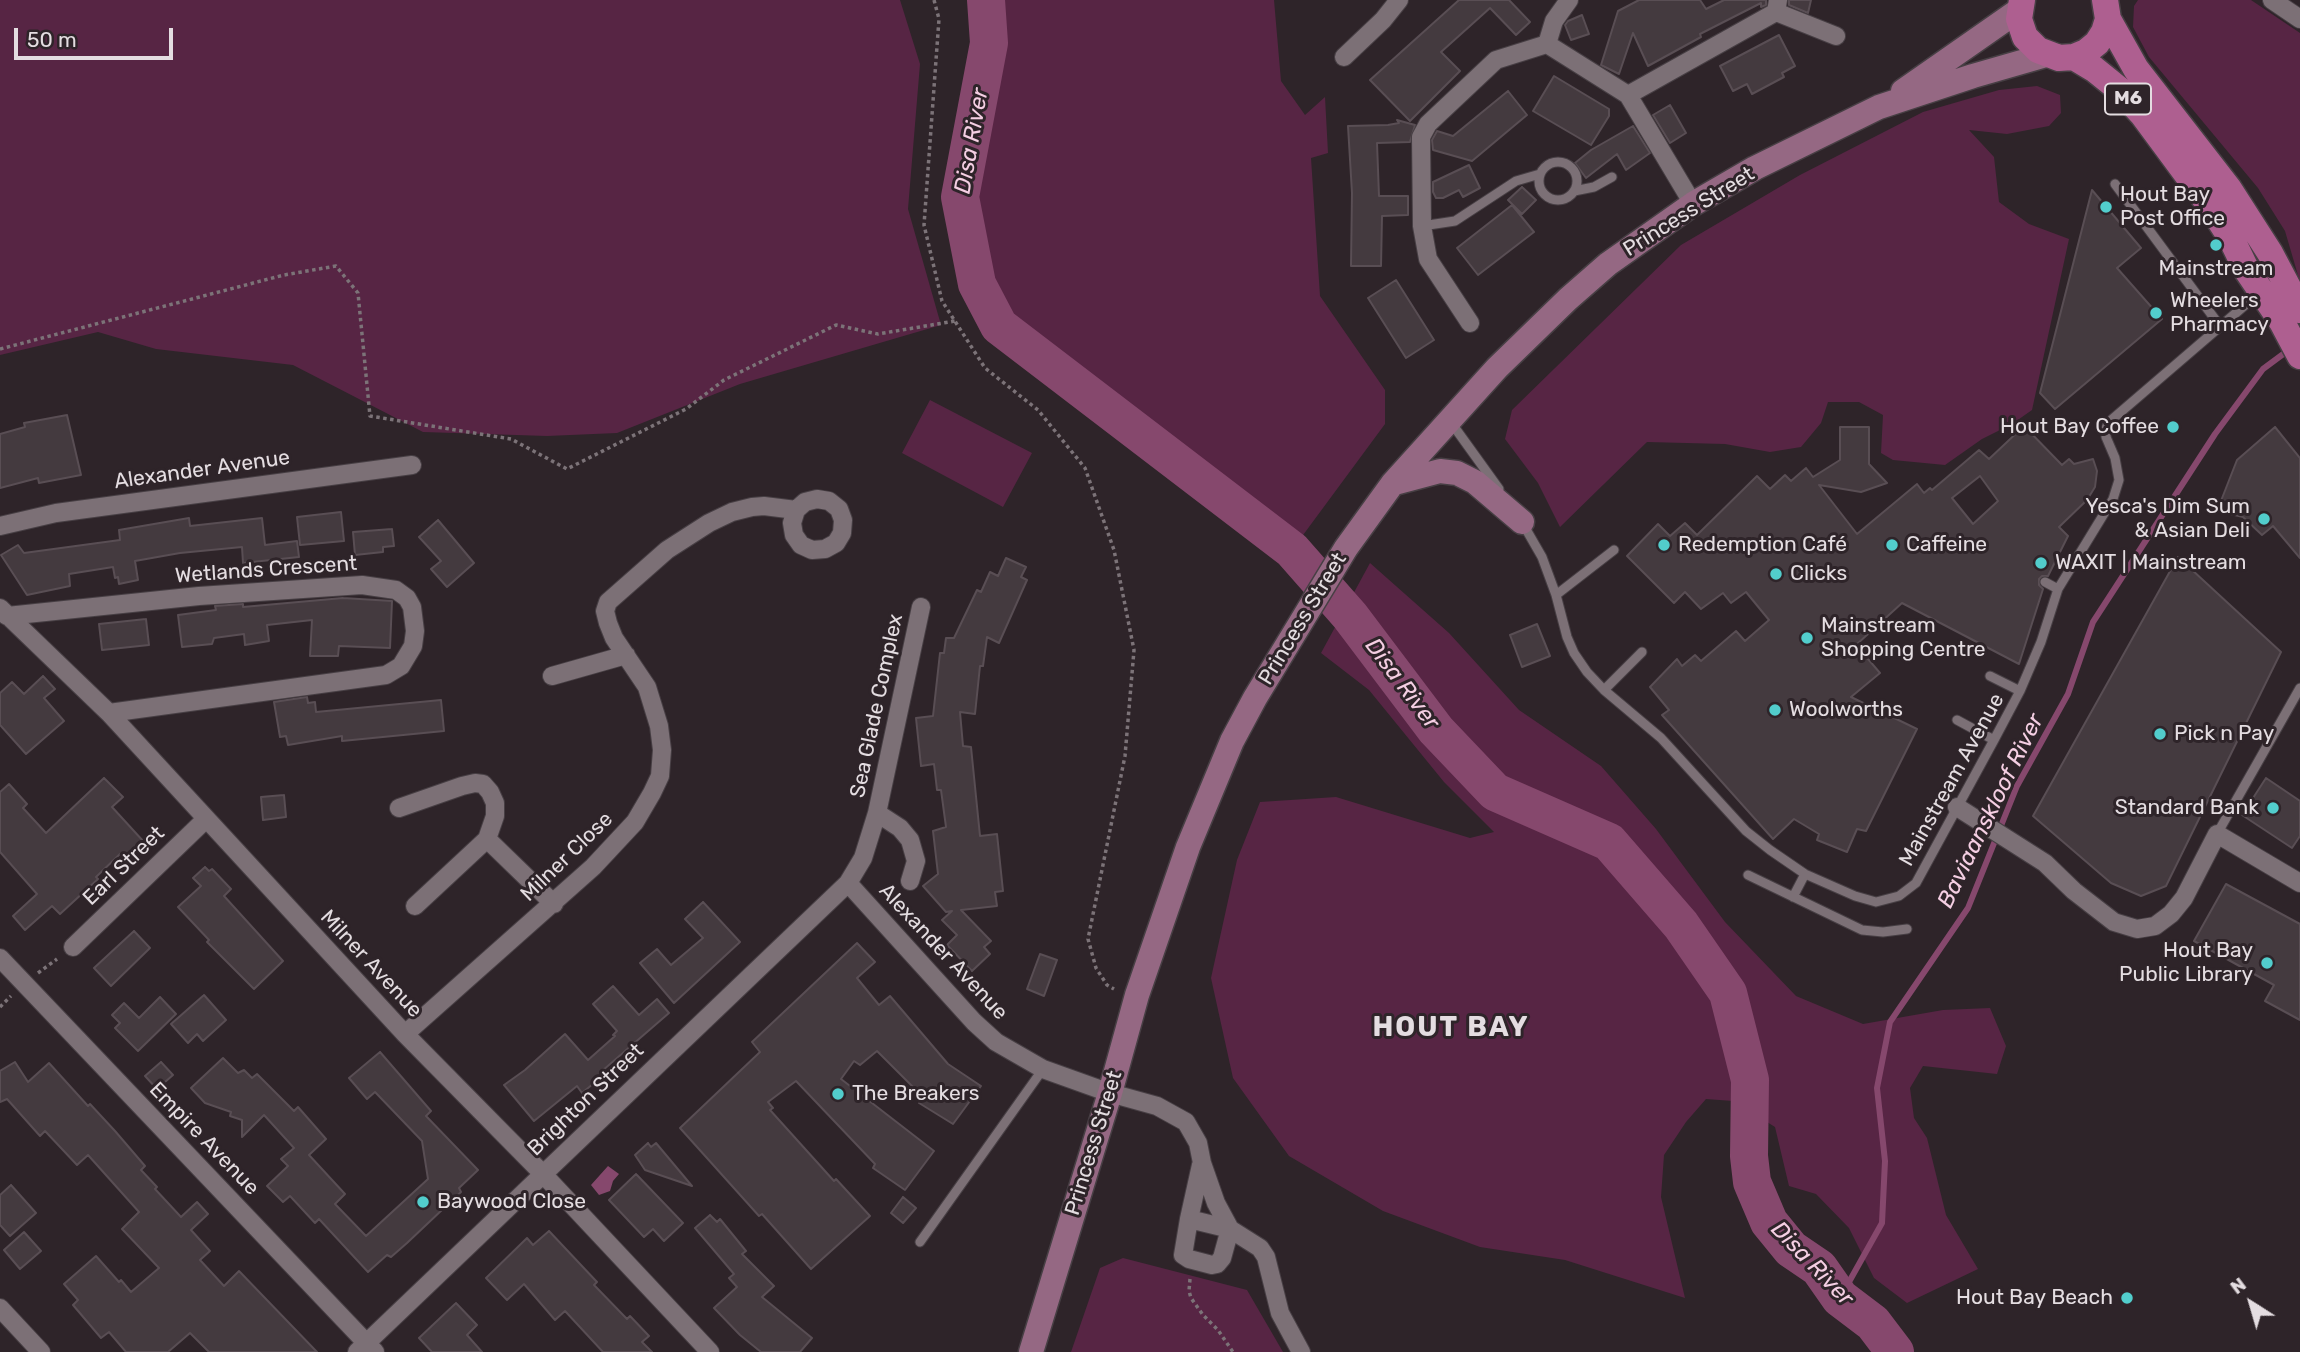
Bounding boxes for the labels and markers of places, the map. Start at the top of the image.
place label: Hout Bay Post Office [2120,182,2225,232]
marker: Hout Bay Post Office [2098,199,2114,215]
marker: Mainstream [2208,237,2224,253]
place label: Mainstream [2159,256,2273,282]
place label: Wheelers Pharmacy [2170,288,2269,338]
marker: Wheelers Pharmacy [2148,305,2164,321]
place label: Hout Bay Coffee [2000,414,2159,440]
marker: Hout Bay Coffee [2165,419,2181,435]
place label: Yesca's Dim Sum & Asian Deli [2085,494,2250,544]
marker: Yesca's Dim Sum & Asian Deli [2256,511,2272,527]
place label: Redemption Café [1678,532,1847,558]
place label: Caffeine [1906,532,1987,558]
marker: Redemption Café [1656,537,1672,553]
marker: Caffeine [1884,537,1900,553]
place label: WAXIT | Mainstream [2055,550,2246,576]
marker: WAXIT | Mainstream [2033,555,2049,571]
place label: Clicks [1790,561,1847,587]
marker: Clicks [1768,566,1784,582]
place label: Mainstream Shopping Centre [1821,613,1985,663]
marker: Mainstream Shopping Centre [1799,630,1815,646]
place label: Woolworths [1789,697,1903,723]
marker: Woolworths [1767,702,1783,718]
place label: Pick n Pay [2174,721,2274,747]
marker: Pick n Pay [2152,726,2168,742]
place label: Standard Bank [2115,795,2259,821]
marker: Standard Bank [2265,800,2281,816]
place label: Hout Bay Public Library [2119,938,2253,988]
marker: Hout Bay Public Library [2259,955,2275,971]
place label: The Breakers [852,1081,979,1107]
marker: The Breakers [830,1086,846,1102]
place label: Baywood Close [437,1189,586,1215]
marker: Baywood Close [415,1194,431,1210]
place label: Hout Bay Beach [1956,1285,2113,1311]
marker: Hout Bay Beach [2119,1290,2135,1306]

